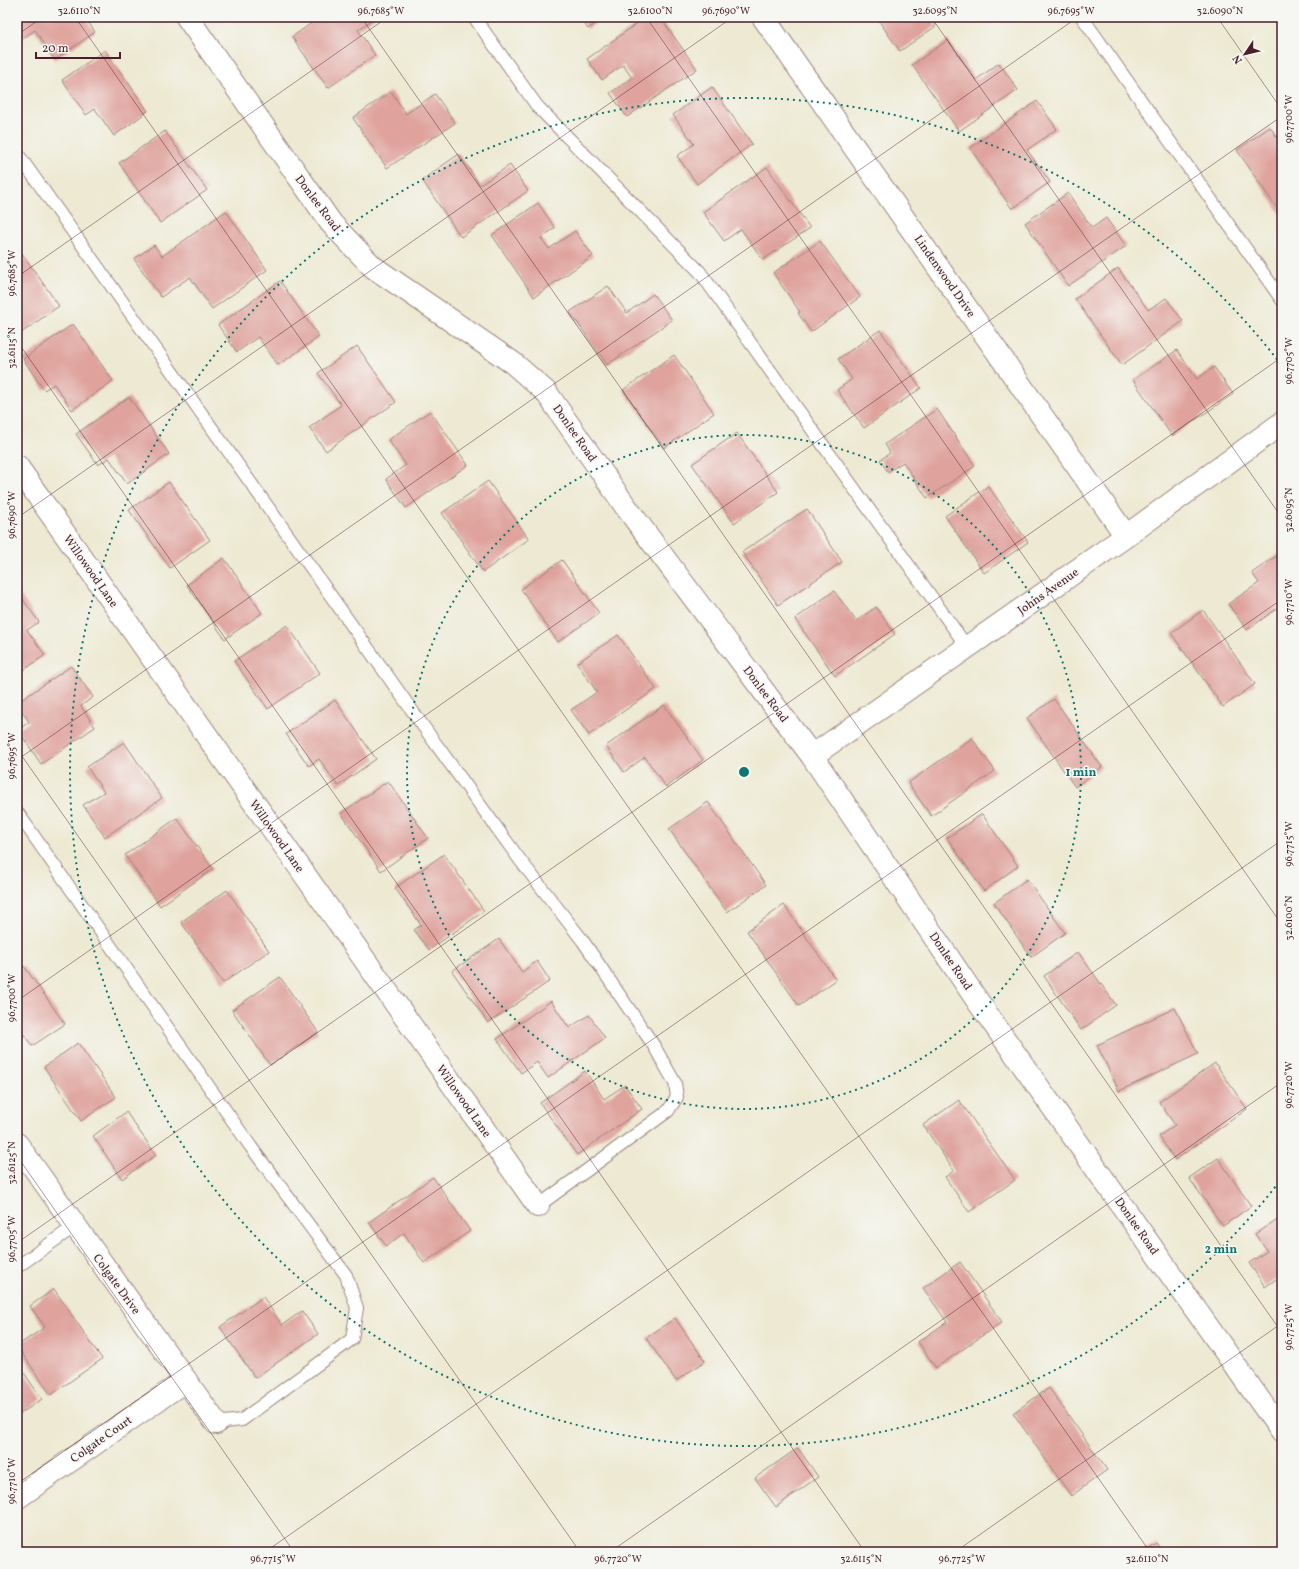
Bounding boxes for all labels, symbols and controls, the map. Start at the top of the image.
text: 32.6110°N [58,4,101,18]
text: 96.7685°W [358,4,404,18]
text: 32.6100°N [628,4,673,18]
text: 96.7690°W [702,4,750,18]
text: 32.6095°N [912,4,958,18]
text: 96.7695°W [1048,4,1094,18]
text: 32.6090°N [1197,4,1244,18]
scale bar [36,34,120,60]
north arrow [1225,34,1265,74]
text: 20 m [42,41,69,57]
text: N [1230,51,1246,66]
text: 96.7700°W [1282,95,1296,143]
street label: Donlee Road [291,172,344,235]
street label: Lindenwood Drive [910,232,979,321]
text: 96.7685°W [5,250,19,296]
text: 32.6115°N [5,327,19,369]
text: 96.7705°W [1282,337,1296,385]
street label: Donlee Road [548,402,600,466]
text: 32.6095°N [1282,487,1296,533]
text: 96.7690°W [5,491,19,539]
street label: Willowood Lane [59,532,121,611]
street label: Johns Avenue [1015,565,1083,619]
text: 96.7710°W [1282,579,1296,625]
street label: Donlee Road [739,663,792,726]
text: 96.7695°W [5,733,19,779]
centre of rings [737,765,751,779]
text: 1 min [1066,765,1097,781]
street label: Willowood Lane [245,797,307,876]
text: 96.7715°W [1282,821,1296,867]
text: 32.6100°N [1282,895,1296,940]
street label: Donlee Road [925,929,976,994]
text: 96.7700°W [5,974,19,1022]
text: 96.7720°W [1282,1061,1296,1109]
street label: Willowood Lane [432,1062,494,1141]
text: 32.6125°N [5,1141,19,1185]
street label: Donlee Road [1110,1195,1162,1259]
text: 96.7705°W [5,1215,19,1263]
text: 2 min [1205,1242,1237,1258]
street label: Colgate Drive [89,1251,144,1318]
text: 96.7725°W [1282,1304,1296,1350]
street label: Colgate Court [67,1413,136,1467]
text: 96.7710°W [5,1458,19,1504]
text: 96.7715°W [250,1552,296,1566]
text: 96.7720°W [594,1552,642,1566]
text: 32.6115°N [840,1552,882,1566]
text: 96.7725°W [939,1552,985,1566]
text: 32.6110°N [1126,1552,1169,1566]

